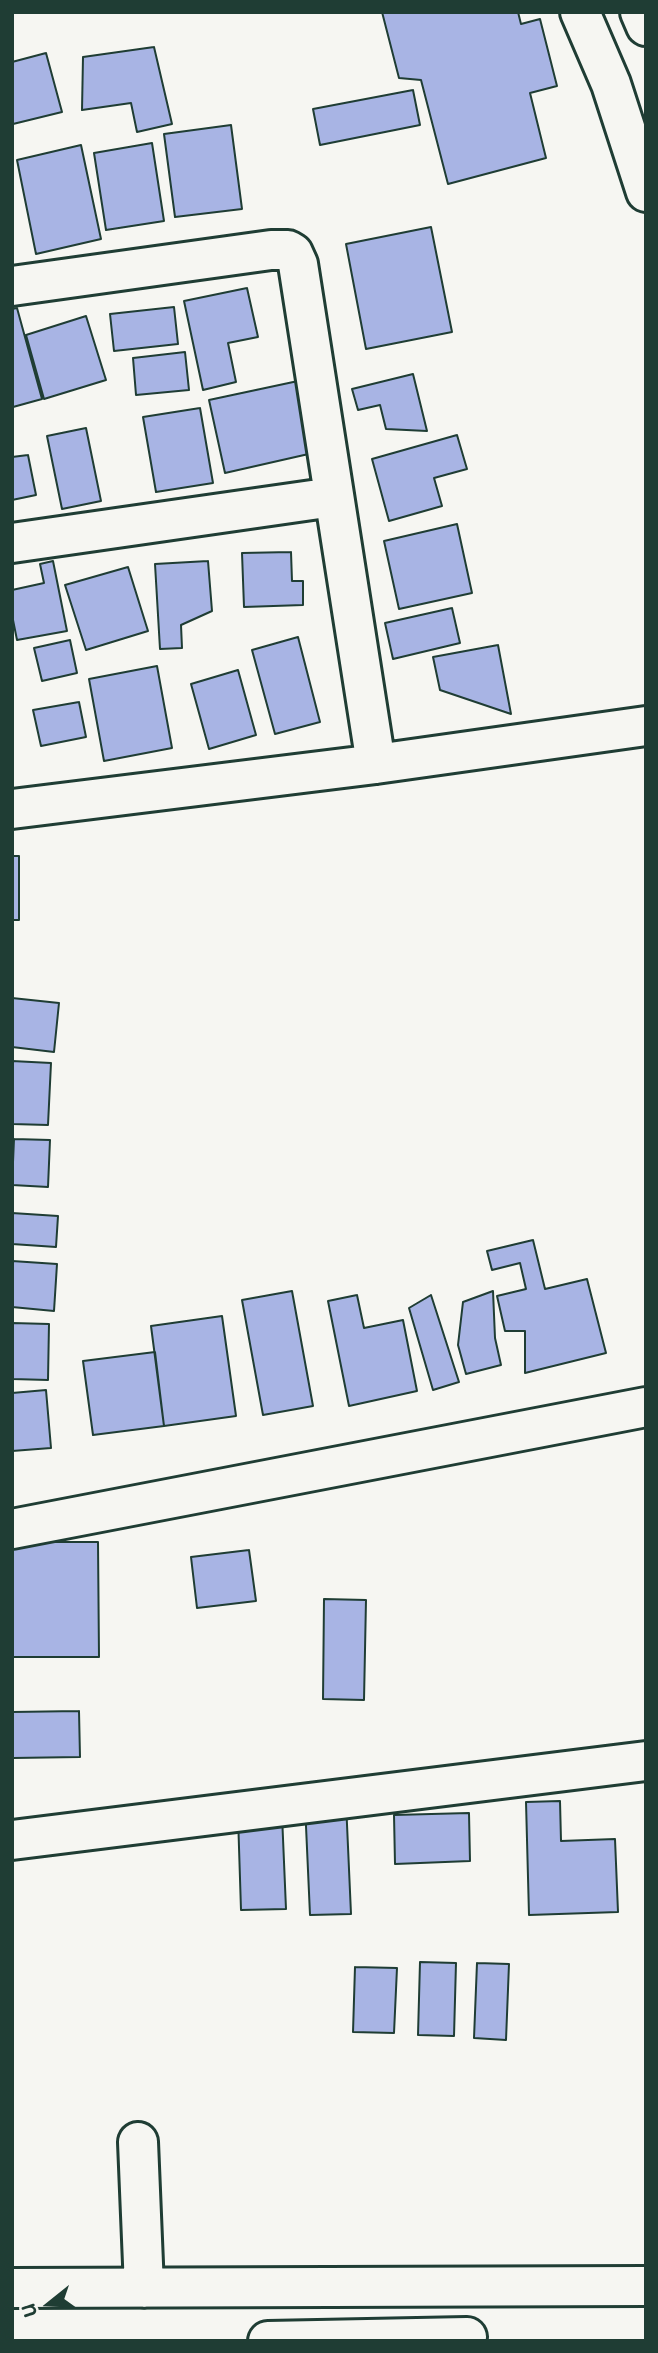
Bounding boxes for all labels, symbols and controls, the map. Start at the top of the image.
north arrow [14,2269,84,2339]
text: U [15,2300,43,2321]

